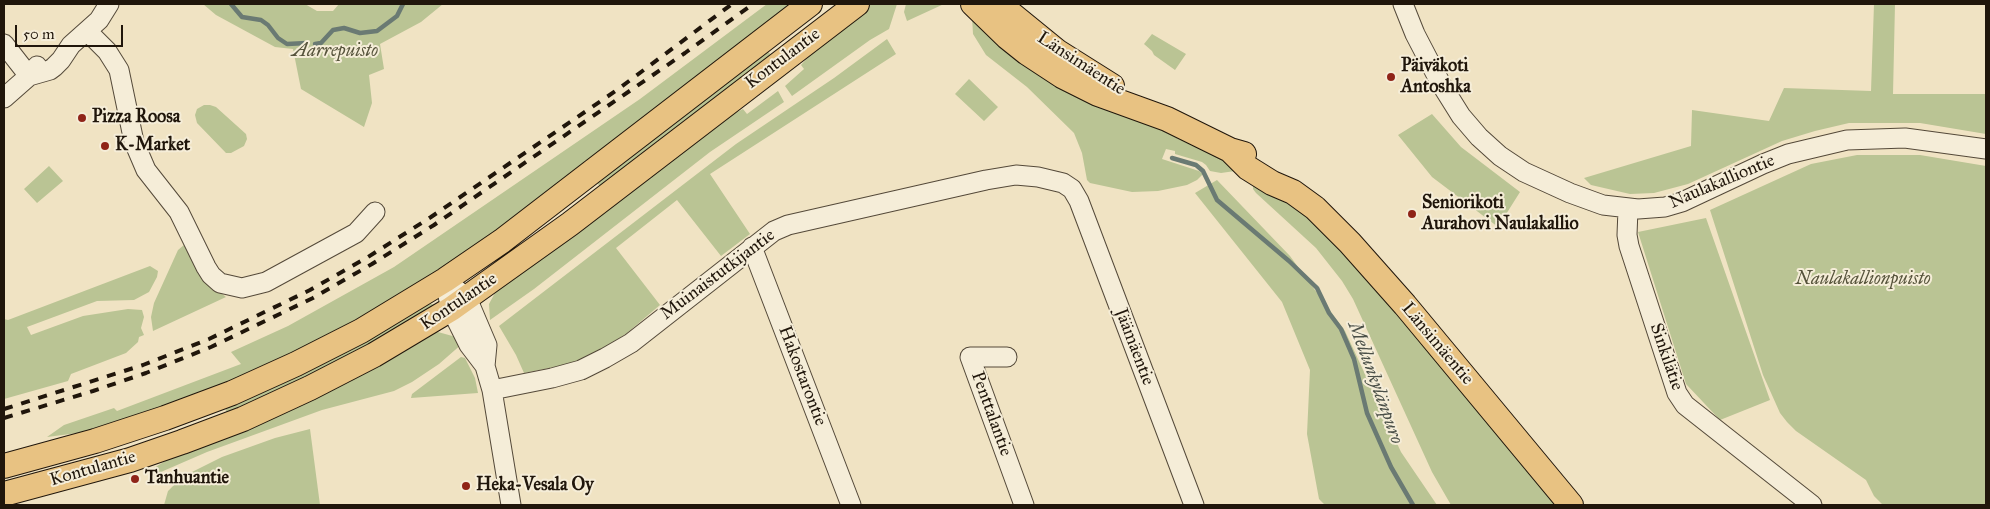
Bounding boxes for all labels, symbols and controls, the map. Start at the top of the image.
scale bar [18,15,125,47]
street label: Kontulantie [741,24,825,94]
text: 50 m [23,25,55,43]
street label: Länsimäentie [1033,27,1129,101]
park label: Aarrepuisto [292,41,378,63]
place label: Päiväkoti Antoshka [1401,56,1471,98]
marker: Päiväkoti Antoshka [1385,71,1397,83]
place label: Pizza Roosa [92,107,180,129]
marker: Pizza Roosa [76,112,88,124]
place label: K-Market [115,135,190,157]
marker: K-Market [99,140,111,152]
street label: Naulakalliontie [1666,150,1778,214]
place label: Seniorikoti Aurahovi Naulakallio [1422,193,1579,235]
marker: Seniorikoti Aurahovi Naulakallio [1406,208,1418,220]
street label: Muinaistutkijantie [656,225,780,325]
street label: Kontulantie [416,268,502,336]
park label: Naulakallionpuisto [1795,269,1931,291]
street label: Länsimäentie [1396,298,1478,390]
street label: Jäämäentie [1109,305,1159,389]
water label: Mellunkylänpuro [1342,319,1408,447]
street label: Sinkilätie [1644,321,1688,393]
street label: Hakostarontie [773,323,831,429]
street label: Penttalantie [966,369,1016,459]
street label: Kontulantie [48,446,138,492]
place label: Tanhuantie [145,468,229,490]
marker: Tanhuantie [129,473,141,485]
place label: Heka-Vesala Oy [476,475,594,497]
marker: Heka-Vesala Oy [460,480,472,492]

